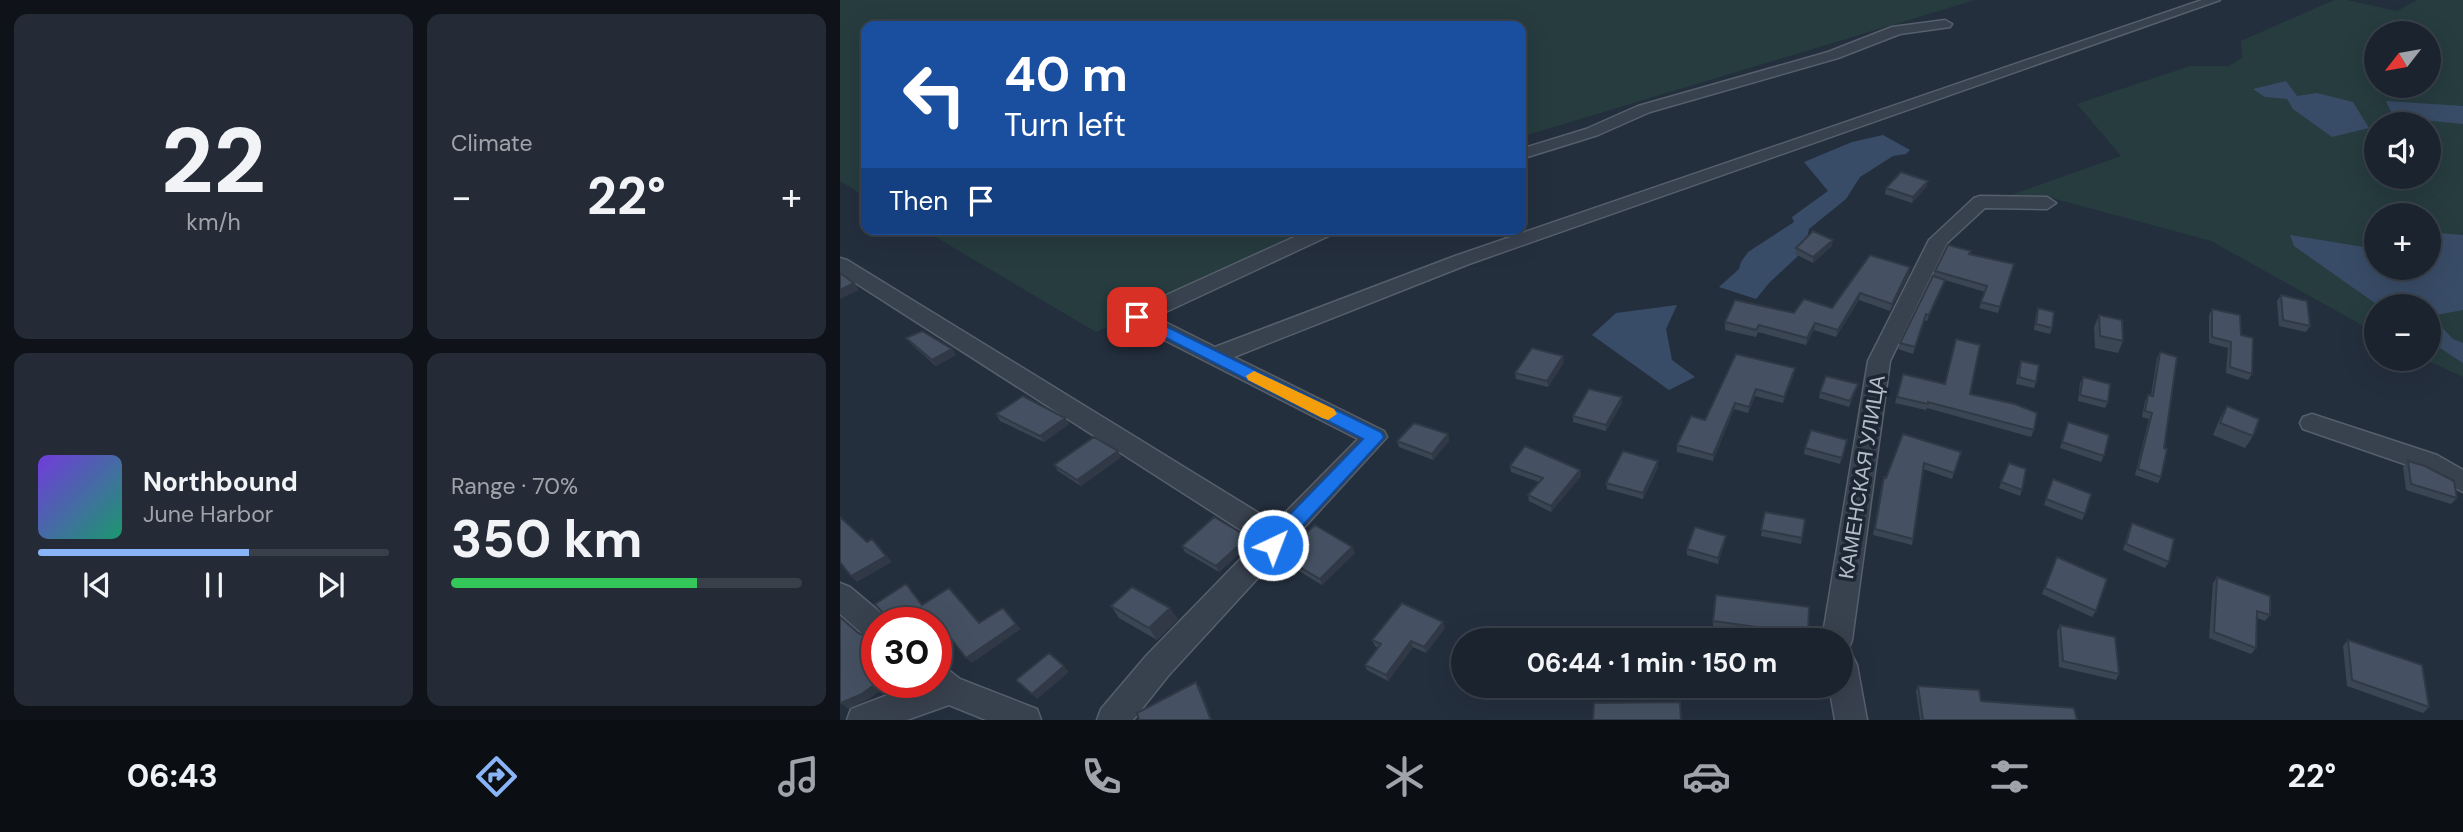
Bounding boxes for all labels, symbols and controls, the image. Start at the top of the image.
north arrow [2364,21,2441,98]
map controls [2364,21,2441,371]
text: 40 m [1004,42,1128,106]
icon: left [889,49,980,140]
text: 22 [161,102,266,220]
text: Turn left [1004,104,1126,146]
button: sound [2364,112,2441,189]
text: Climate [451,128,533,158]
text: 22° [587,162,666,230]
text: − [451,172,472,222]
text: + [781,172,802,222]
icon: arrive [962,182,1000,220]
text: Then [889,184,948,218]
button: + [2364,203,2441,280]
text: km/h [186,207,241,237]
pin [1107,287,1167,347]
button: − [2364,294,2441,371]
icon: arrive [1118,298,1156,336]
street label: КАМЕНСКАЯ УЛИЦА [1832,373,1892,581]
text: Northbound [143,465,298,499]
text: Range · 70% [451,471,578,501]
text: June Harbor [143,499,273,529]
text: 350 km [451,505,643,573]
position arrow [1236,508,1310,582]
icon: previous [78,566,116,604]
icon: pause [195,566,233,604]
icon: next [312,566,350,604]
speed limit sign: 30 [861,607,952,698]
text: 06:44 · 1 min · 150 m [1527,646,1777,680]
icon: directions [472,752,521,801]
icon: music [774,752,823,801]
icon: phone [1077,752,1126,801]
icon: climate [1380,752,1429,801]
icon: car [1682,752,1731,801]
icon: filters [1985,752,2034,801]
text: 06:43 [127,755,218,797]
text: 22° [2288,755,2336,797]

